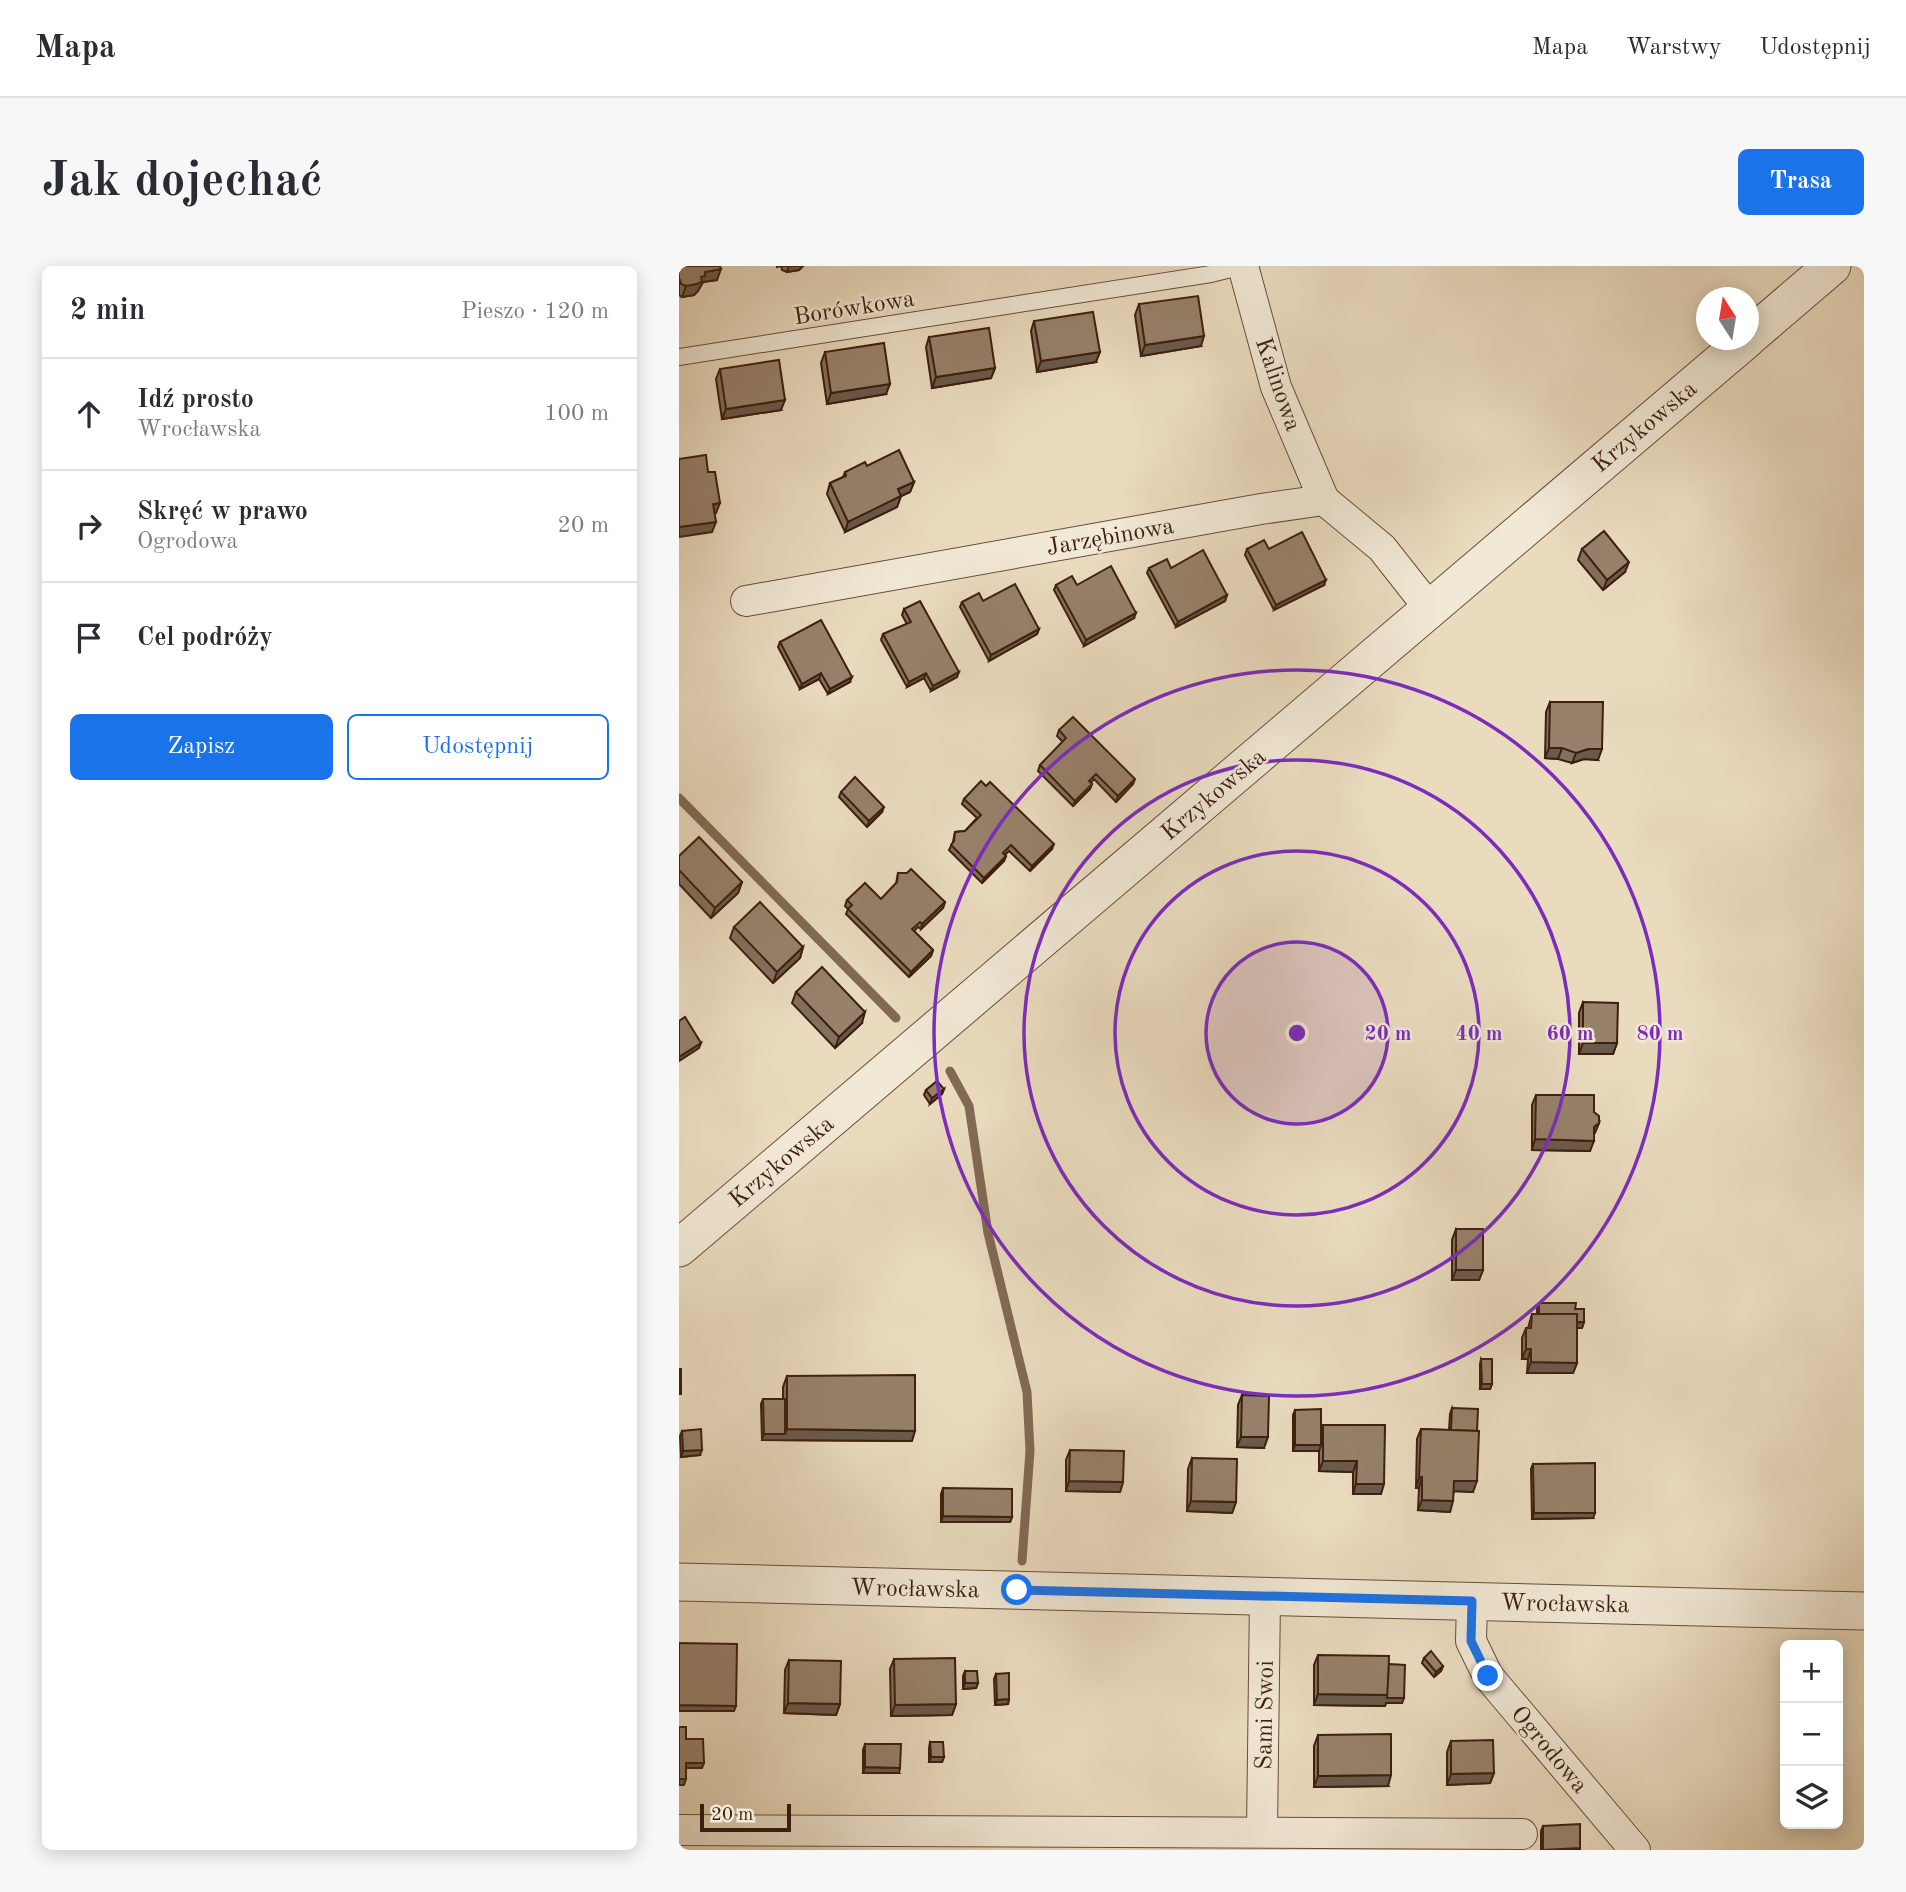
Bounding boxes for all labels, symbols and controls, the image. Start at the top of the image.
text: Mapa [35,32,116,65]
text: Mapa [1532,36,1588,60]
text: Warstwy [1626,36,1722,60]
text: Udostępnij [1760,36,1871,60]
button: Trasa [1738,149,1864,215]
text: Jak dojechać [42,158,323,207]
north arrow [1696,287,1759,350]
street label: Borówkowa [792,288,917,330]
text: 2 min [70,296,145,326]
text: Pieszo · 120 m [461,300,609,323]
street label: Kalinowa [1250,335,1304,435]
street label: Krzykowska [1588,377,1702,478]
text: Idź prosto [137,387,254,413]
icon: ahead [70,395,108,433]
text: 100 m [544,402,609,425]
text: Wrocławska [137,418,261,441]
text: Skręć w prawo [137,499,308,525]
icon: right [70,507,108,545]
text: 20 m [558,514,609,537]
street label: Jarzębinowa [1045,515,1176,561]
text: Ogrodowa [137,530,238,553]
icon: arrive [70,619,108,657]
text: Cel podróży [137,625,273,651]
button: Zapisz [70,714,333,780]
button: Udostępnij [347,714,609,780]
street label: Krzykowska [1157,745,1271,846]
centre of rings [1285,1021,1309,1045]
text: 20 m [1364,1024,1412,1045]
text: 40 m [1455,1024,1503,1045]
text: 60 m [1546,1024,1594,1045]
text: 80 m [1636,1024,1684,1045]
street label: Krzykowska [725,1112,839,1213]
route start [1001,1574,1032,1605]
street label: Wrocławska [850,1577,980,1603]
street label: Wrocławska [1500,1592,1630,1618]
map controls [1780,1640,1843,1829]
button: + [1780,1640,1843,1703]
street label: Sami Swoi [1253,1660,1279,1770]
route end [1472,1660,1503,1691]
street label: Ogrodowa [1505,1702,1592,1798]
button: − [1780,1703,1843,1766]
button: layers [1780,1766,1843,1829]
scale bar [700,1801,791,1833]
text: 20 m [711,1806,753,1825]

